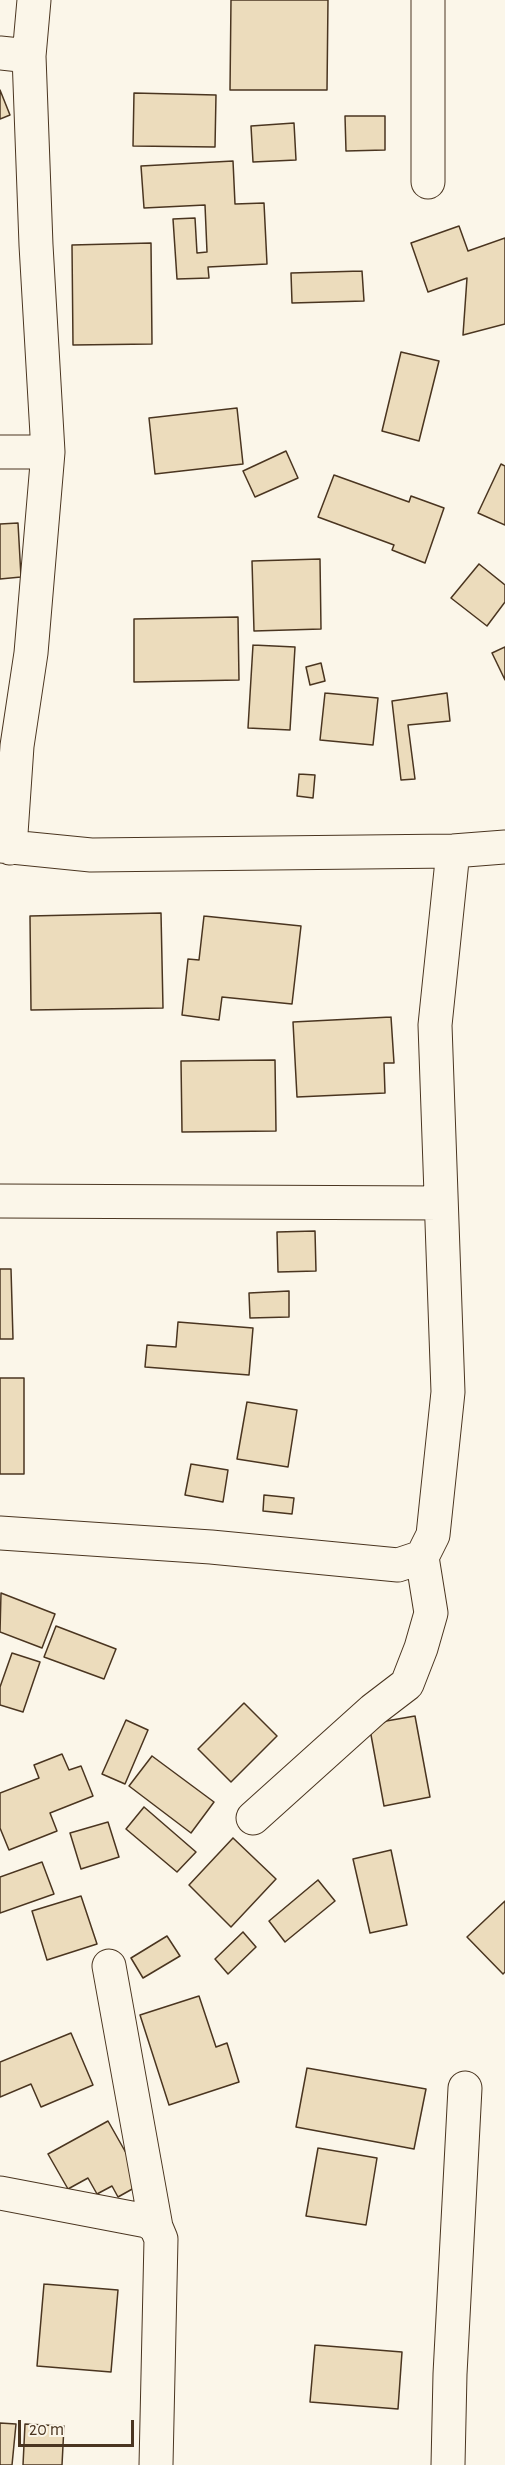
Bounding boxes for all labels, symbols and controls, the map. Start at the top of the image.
scale bar [21,2408,136,2446]
text: 20 m [29,2421,64,2439]

